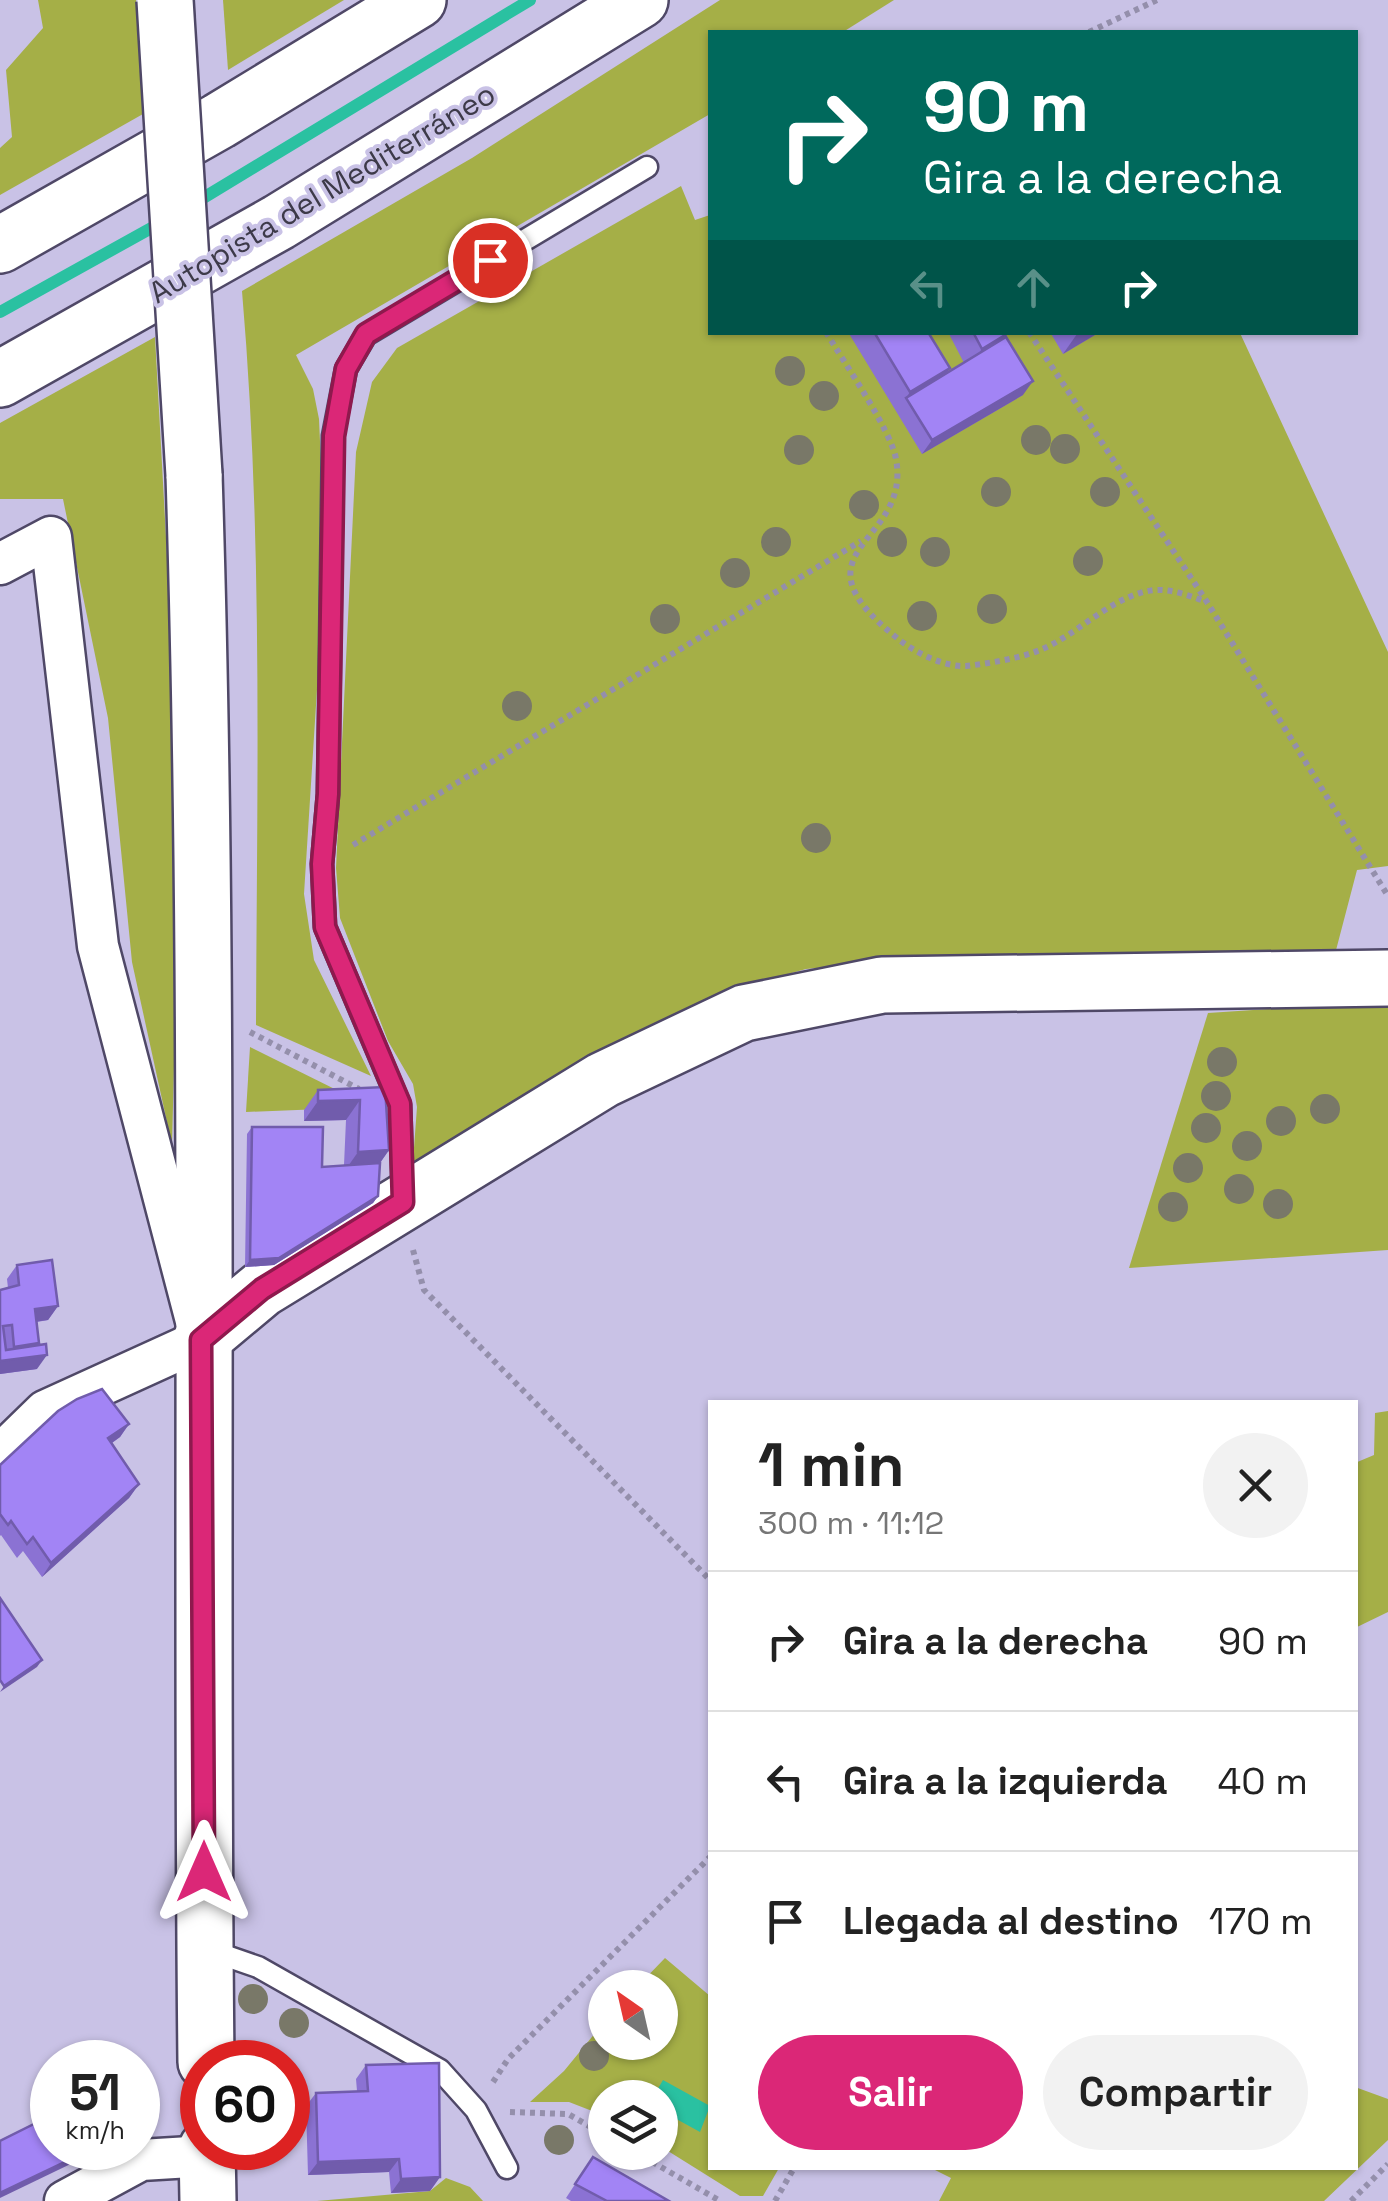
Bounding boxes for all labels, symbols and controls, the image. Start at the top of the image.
text: 90 m [923,62,1089,151]
icon: right [758,70,888,200]
street label: Autopista del Mediterráneo [142,74,502,312]
text: Gira a la derecha [923,149,1282,206]
pin [448,218,533,303]
icon: arrive [463,233,518,288]
icon: left [901,260,956,315]
icon: ahead [1006,260,1061,315]
icon: right [1111,260,1166,315]
text: 1 min [758,1427,905,1504]
button: close [1203,1433,1308,1538]
text: 300 m · 11:12 [758,1503,944,1543]
icon: right [758,1614,813,1669]
text: Gira a la derecha [843,1617,1148,1665]
text: 90 m [1218,1617,1308,1665]
icon: left [758,1754,813,1809]
text: Gira a la izquierda [843,1757,1168,1805]
text: 40 m [1217,1757,1308,1805]
position arrow [152,1820,256,1924]
icon: arrive [758,1894,813,1949]
text: Llegada al destino [843,1897,1179,1945]
text: 170 m [1209,1897,1313,1945]
north arrow [588,1970,678,2060]
map controls [588,1970,678,2170]
button: Salir [758,2035,1023,2150]
button: Compartir [1043,2035,1308,2150]
speed limit sign: 60 [180,2040,310,2170]
text: 51 [69,2061,121,2125]
button: layers [588,2080,678,2170]
text: km/h [65,2114,125,2146]

